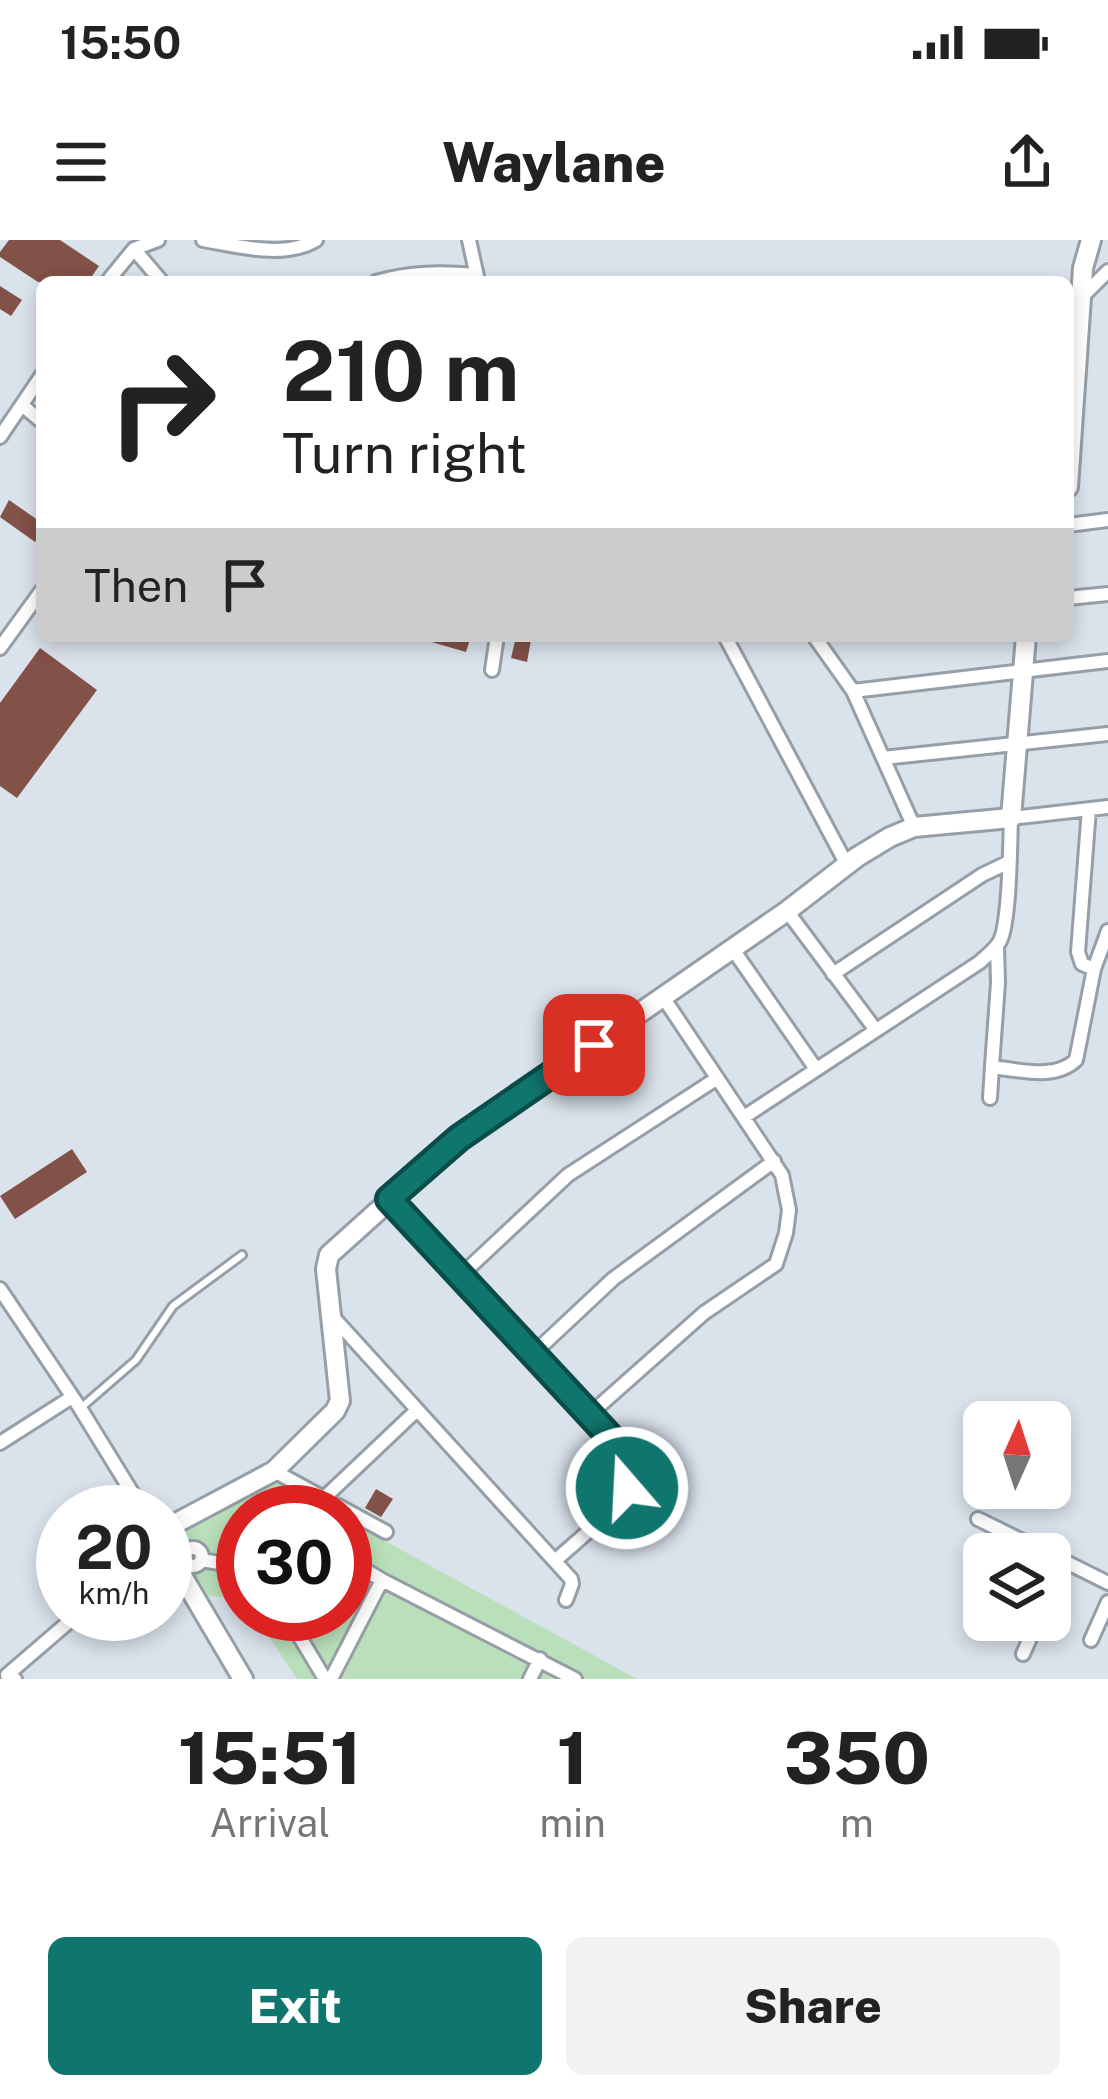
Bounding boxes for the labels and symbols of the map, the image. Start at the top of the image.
pin [543,994,645,1096]
north arrow [963,1401,1071,1509]
position arrow [564,1425,690,1551]
speed limit sign: 30 [216,1485,372,1641]

